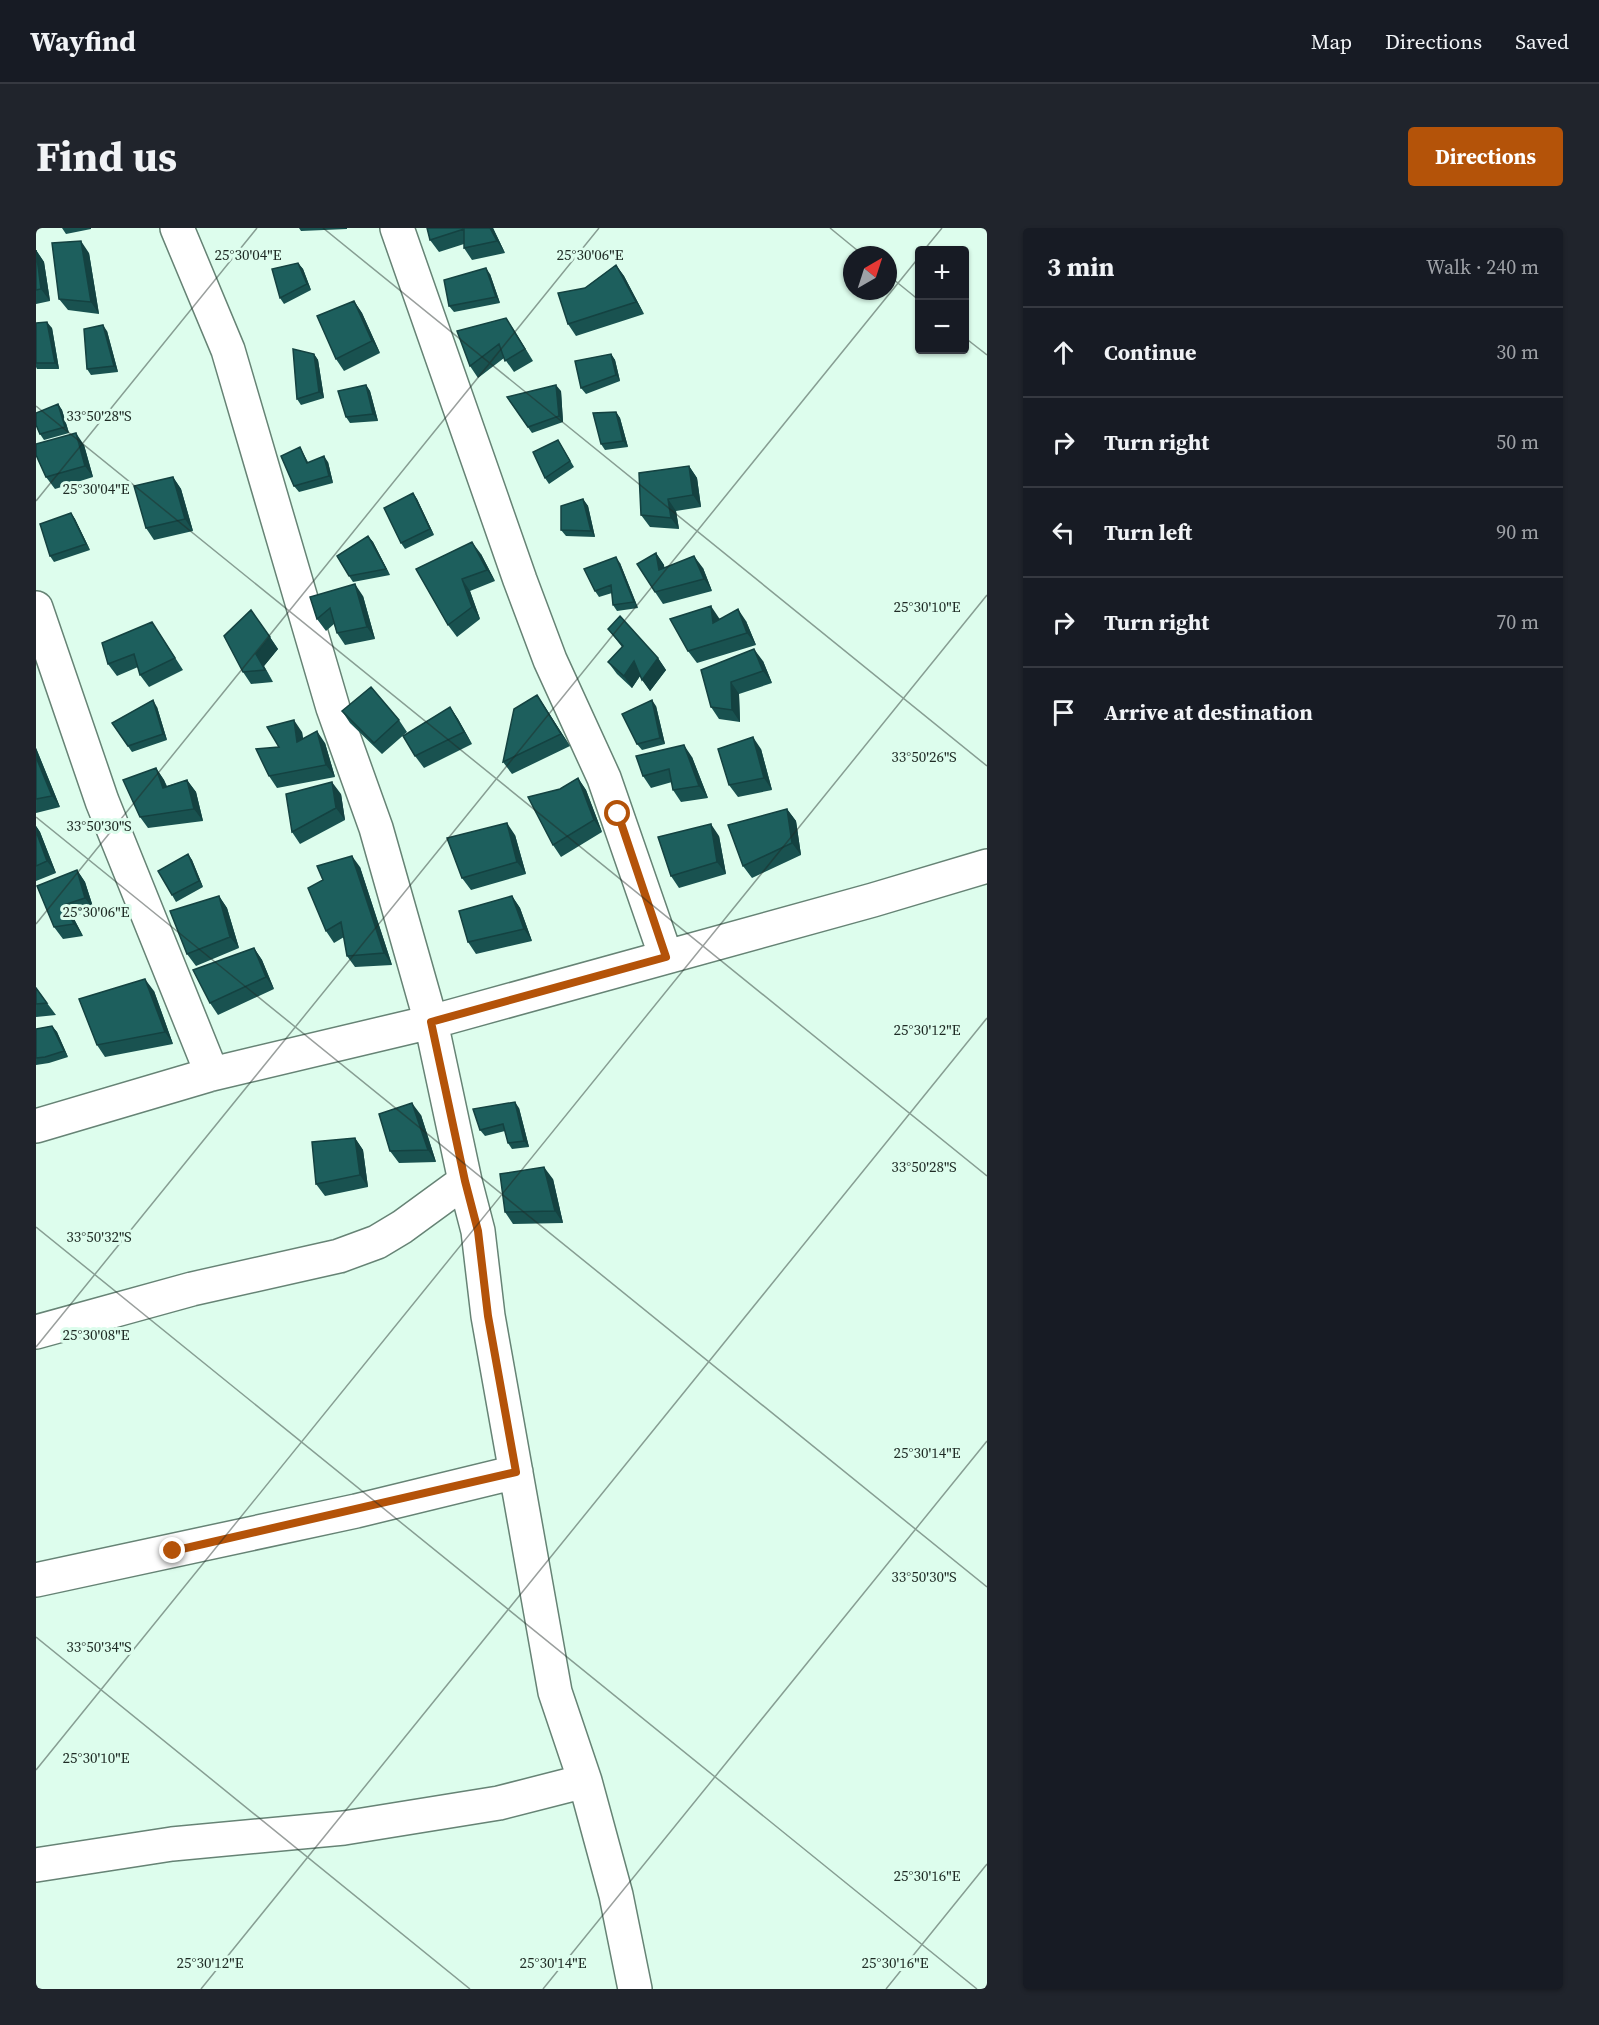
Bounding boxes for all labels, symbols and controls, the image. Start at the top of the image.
text: Wayfind [30,22,136,60]
text: Map [1311,27,1352,56]
text: Directions [1385,27,1482,56]
text: Saved [1515,27,1569,56]
text: Find us [36,127,177,185]
button: Directions [1408,127,1563,186]
text: 25°30'04"E [214,244,282,265]
text: 25°30'06"E [556,244,624,265]
north arrow [843,246,897,300]
map controls [915,246,969,354]
button: + [915,246,969,300]
text: 3 min [1047,249,1114,285]
text: Walk · 240 m [1426,253,1539,281]
button: − [915,300,969,354]
icon: ahead [1047,336,1080,369]
text: Continue [1104,337,1197,367]
text: 30 m [1496,338,1539,366]
text: 33°50'28"S [66,405,132,426]
icon: right [1047,426,1080,459]
text: Turn right [1104,427,1209,457]
text: 50 m [1496,428,1539,456]
text: 25°30'04"E [62,478,130,499]
icon: left [1047,516,1080,549]
text: Turn left [1104,517,1192,547]
text: 90 m [1496,518,1539,546]
text: 25°30'10"E [893,596,961,617]
icon: right [1047,606,1080,639]
text: Turn right [1104,607,1209,637]
text: 70 m [1496,608,1539,636]
icon: arrive [1047,696,1080,729]
text: Arrive at destination [1104,697,1313,727]
text: 33°50'26"S [891,746,957,767]
route start [604,800,630,826]
text: 33°50'30"S [66,815,132,836]
text: 25°30'06"E [62,901,130,922]
text: 25°30'12"E [893,1019,961,1040]
text: 33°50'28"S [891,1156,957,1177]
text: 33°50'32"S [66,1226,132,1247]
text: 25°30'08"E [62,1324,130,1345]
text: 25°30'14"E [893,1442,961,1463]
route end [159,1537,185,1563]
text: 33°50'30"S [891,1566,957,1587]
text: 33°50'34"S [66,1636,132,1657]
text: 25°30'10"E [62,1747,130,1768]
text: 25°30'16"E [893,1865,961,1886]
text: 25°30'12"E [176,1952,244,1973]
text: 25°30'14"E [519,1952,587,1973]
text: 25°30'16"E [861,1952,929,1973]

